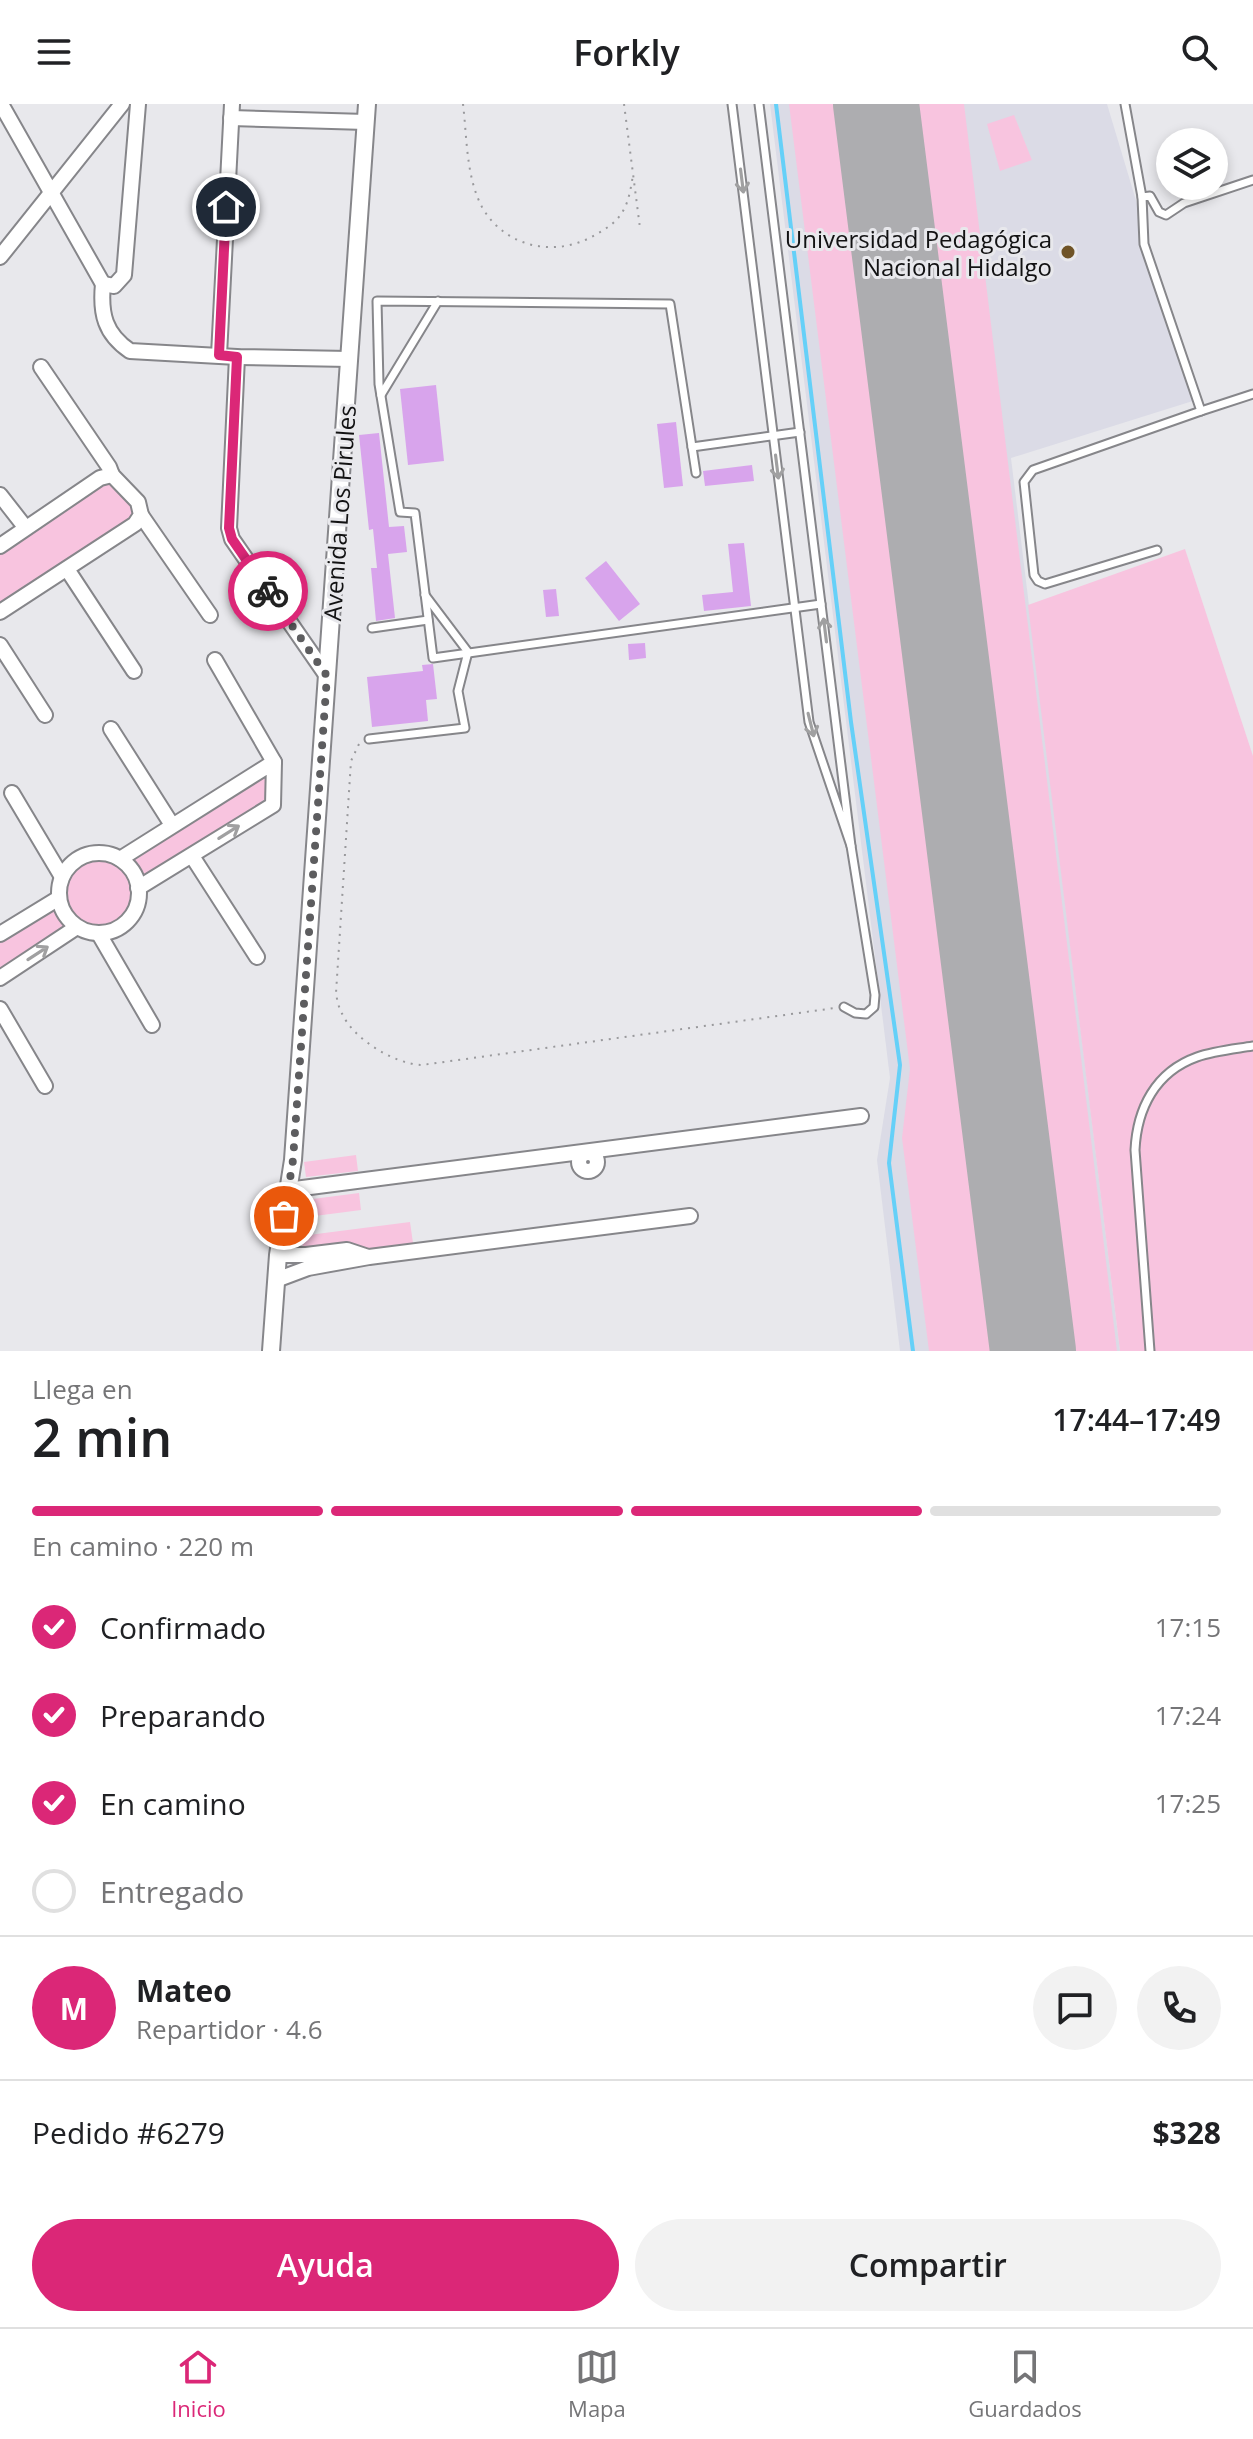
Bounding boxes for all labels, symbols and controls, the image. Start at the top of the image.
text: Forkly [573,28,680,77]
icon: menu [32,30,76,74]
icon: search [1177,30,1221,74]
map controls [1156,128,1228,200]
button: layers [1156,128,1228,200]
one-way arrow [734,168,749,194]
pin [192,173,260,241]
icon: home [204,185,248,229]
place label: Universidad Pedagógica Nacional Hidalgo [785,222,1052,283]
marker: Universidad Pedagógica Nacional Hidalgo [1059,243,1077,261]
street label: Avenida Los Pirules [315,404,363,622]
one-way arrow [770,454,785,479]
courier [228,551,308,631]
icon: bike [246,569,290,613]
one-way arrow [817,618,832,644]
one-way arrow [804,711,819,737]
one-way arrow [217,824,240,840]
one-way arrow [27,944,49,961]
pin [250,1182,318,1250]
icon: bag [262,1194,306,1238]
text: Llega en [32,1371,133,1407]
text: 17:44–17:49 [1052,1399,1221,1440]
text: 2 min [32,1401,172,1472]
text: En camino · 220 m [32,1528,254,1564]
icon: check [32,1605,76,1649]
text: Confirmado [100,1607,266,1648]
text: 17:15 [1155,1609,1221,1645]
icon: check [32,1693,76,1737]
text: Preparando [100,1695,266,1736]
text: 17:24 [1155,1697,1221,1733]
icon: check [32,1781,76,1825]
text: En camino [100,1783,246,1824]
text: 17:25 [1155,1785,1221,1821]
text: Entregado [100,1871,244,1912]
button: chat [1033,1966,1117,2050]
button: phone [1137,1966,1221,2050]
text: Mateo [136,1970,232,2011]
text: M [60,1988,88,2029]
text: Repartidor · 4.6 [136,2011,323,2047]
text: Pedido #6279 [32,2112,225,2153]
text: $328 [1152,2112,1221,2153]
button: Ayuda [32,2219,619,2311]
button: Compartir [635,2219,1221,2311]
tab: Inicio [171,2345,226,2423]
tab: Mapa [568,2345,626,2423]
tab: Guardados [968,2345,1082,2423]

